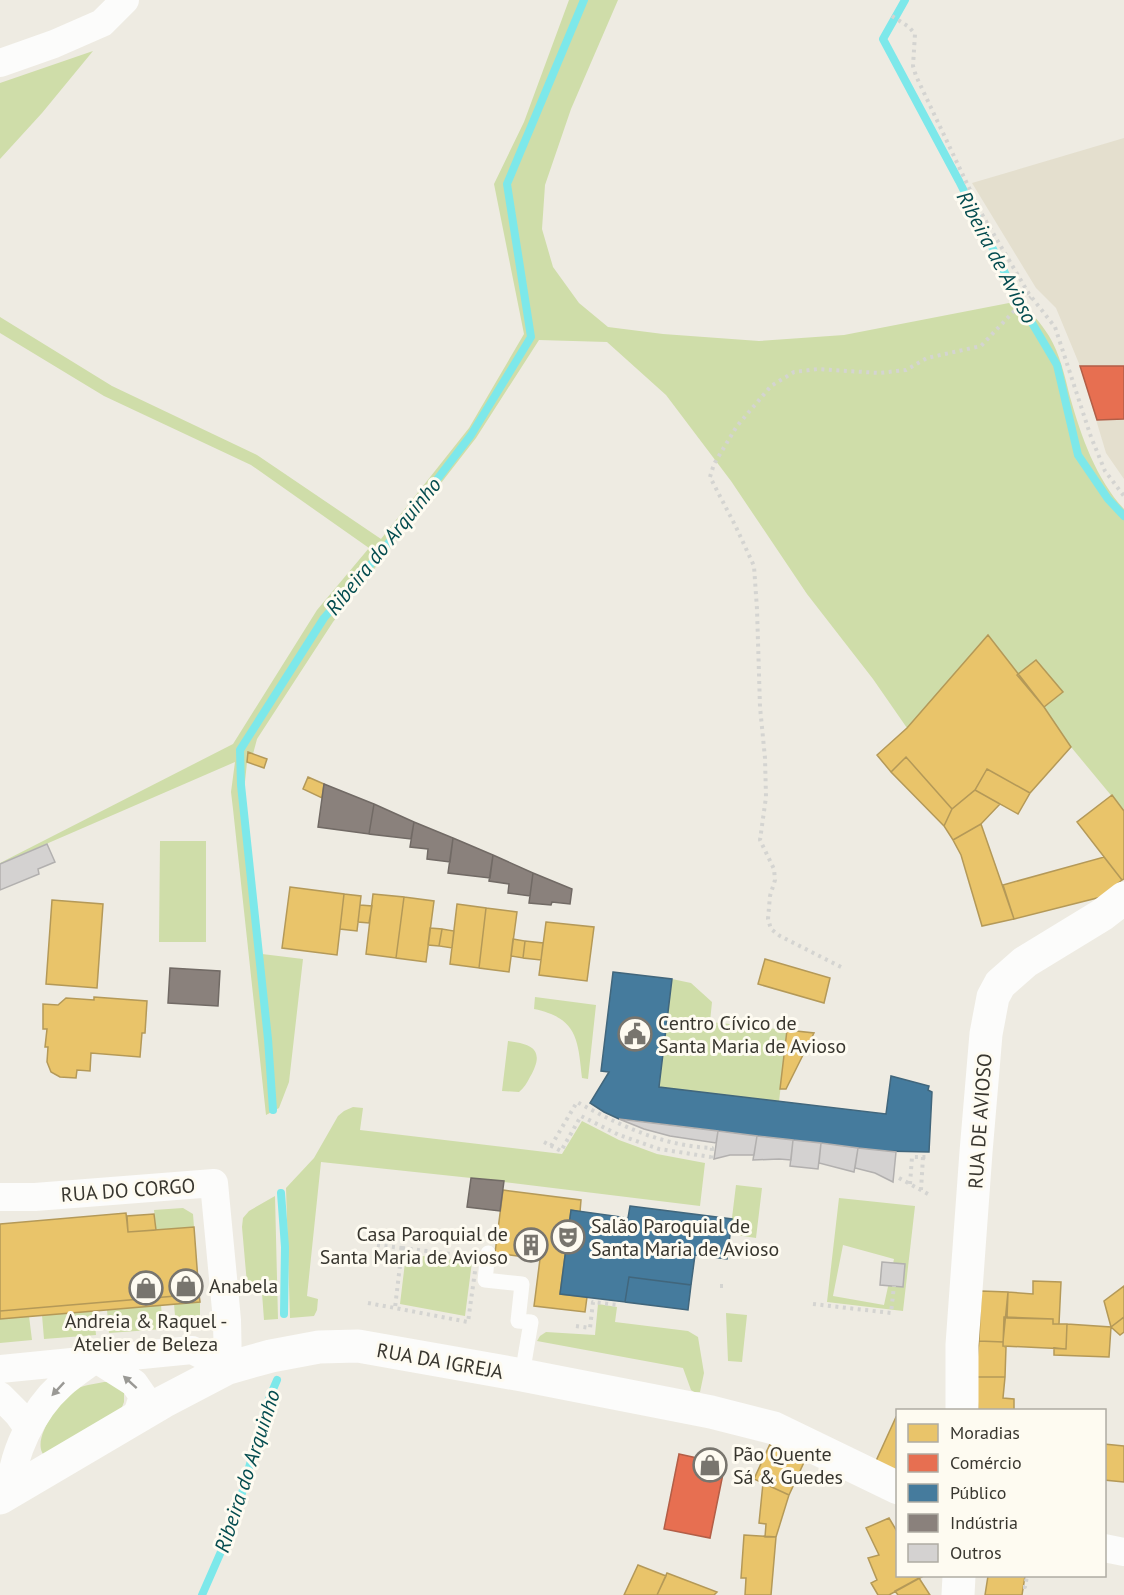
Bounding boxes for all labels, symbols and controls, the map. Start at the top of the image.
water label: Ribeira de Avioso [951,186,1043,328]
water label: Ribeira do Arquinho [319,472,447,620]
place label: Centro Cívico de Santa Maria de Avioso [658,1010,846,1059]
public building icon: Centro Cívico de Santa Maria de Avioso [617,1016,653,1052]
street label: RUA DE AVIOSO [962,1052,998,1190]
street label: RUA DO CORGO [60,1172,196,1208]
place label: Salão Paroquial de Santa Maria de Avioso [591,1213,779,1262]
theatre icon: Salão Paroquial de Santa Maria de Avioso [550,1219,586,1255]
place label: Casa Paroquial de Santa Maria de Avioso [320,1221,508,1270]
building icon: Casa Paroquial de Santa Maria de Avioso [513,1227,549,1263]
shop icon: Anabela [168,1268,204,1304]
shop icon: Andreia & Raquel - Atelier de Beleza [128,1270,164,1306]
place label: Anabela [209,1273,278,1299]
place label: Andreia & Raquel - Atelier de Beleza [65,1308,227,1357]
street label: RUA DA IGREJA [375,1337,506,1385]
one-way arrow [123,1375,138,1389]
one-way arrow [51,1382,65,1397]
water label: Ribeira do Arquinho [208,1386,286,1556]
legend [896,1409,1106,1577]
text: Moradias [950,1421,1020,1444]
place label: Pão Quente Sá & Guedes [733,1441,843,1490]
shop icon: Pão Quente Sá & Guedes [692,1447,728,1483]
text: Comércio [950,1451,1022,1474]
text: Público [950,1481,1006,1504]
text: Indústria [950,1511,1018,1534]
text: Outros [950,1541,1001,1564]

